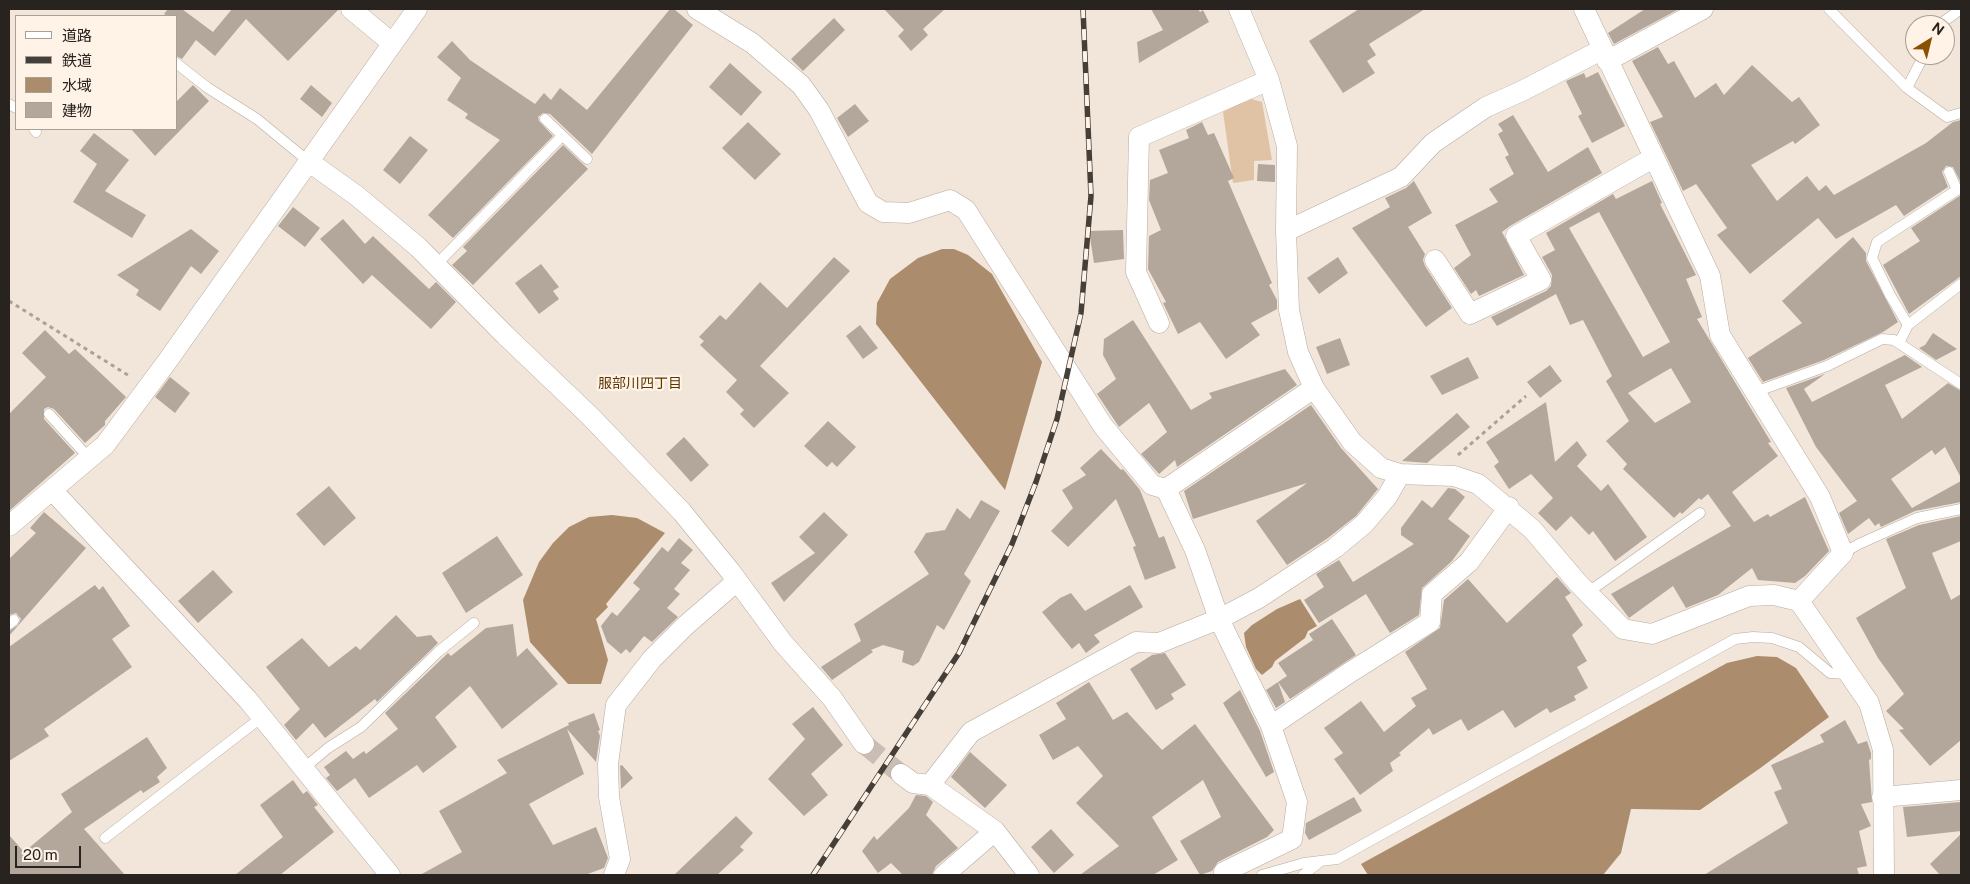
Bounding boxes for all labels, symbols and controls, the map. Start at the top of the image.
legend [15,15,178,130]
north arrow [1905,15,1955,65]
text: N [1929,19,1947,38]
text: 道路 [62,27,92,44]
text: 鉄道 [62,52,92,69]
text: 水域 [62,77,92,94]
text: 建物 [62,102,92,119]
district label: 服部川四丁目 [598,376,682,392]
scale bar [18,836,84,868]
text: 20 m [23,846,58,863]

